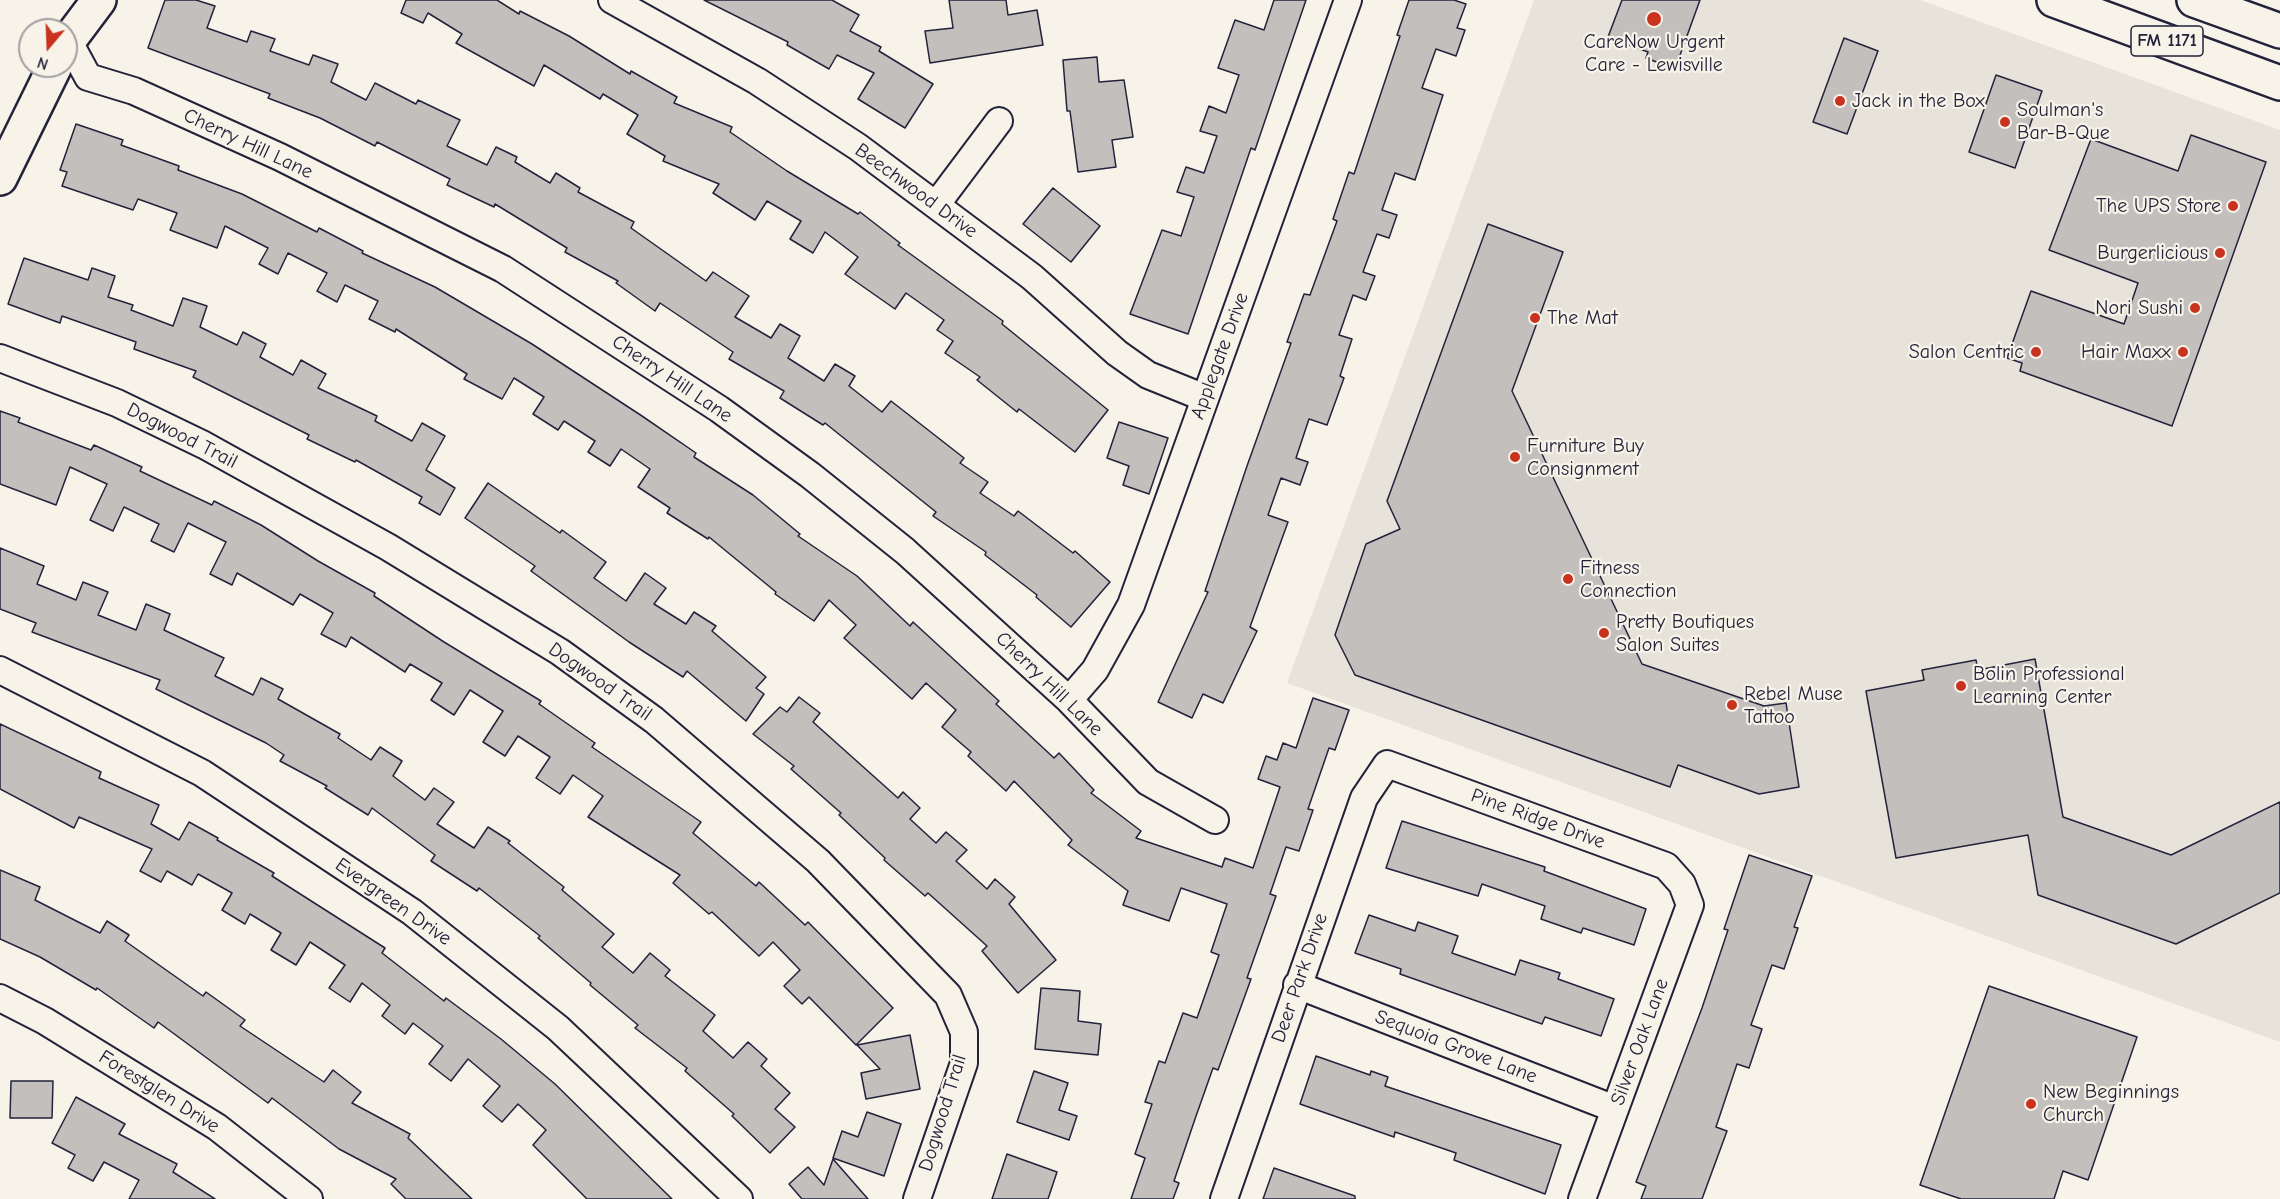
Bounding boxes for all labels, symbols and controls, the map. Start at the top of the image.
marker: CareNow Urgent Care - Lewisville [1645,10,1663,28]
north arrow [18,18,78,78]
road number: FM 1171 [2131,26,2203,56]
place label: CareNow Urgent Care - Lewisville [1584,30,1724,77]
text: N [35,53,51,73]
place label: Jack in the Box [1852,89,1985,113]
marker: Jack in the Box [1833,94,1847,108]
place label: Soulman's Bar-B-Que [2017,98,2110,145]
street label: Cherry Hill Lane [179,104,317,184]
marker: Soulman's Bar-B-Que [1998,115,2012,129]
street label: Beechwood Drive [850,138,982,244]
place label: The UPS Store [2096,194,2221,218]
marker: The UPS Store [2226,199,2240,213]
place label: Burgerlicious [2097,241,2208,265]
marker: Burgerlicious [2213,246,2227,260]
street label: Applegate Drive [1186,289,1254,423]
place label: Nori Sushi [2095,296,2183,320]
marker: Nori Sushi [2188,301,2202,315]
place label: The Mat [1547,306,1618,330]
marker: The Mat [1528,311,1542,325]
street label: Cherry Hill Lane [607,330,737,428]
place label: Salon Centric [1909,340,2024,364]
place label: Hair Maxx [2081,340,2171,364]
marker: Salon Centric [2029,345,2043,359]
marker: Hair Maxx [2176,345,2190,359]
street label: Dogwood Trail [123,398,241,474]
place label: Furniture Buy Consignment [1527,434,1644,481]
marker: Furniture Buy Consignment [1508,450,1522,464]
place label: Fitness Connection [1580,556,1677,603]
marker: Fitness Connection [1561,572,1575,586]
place label: Pretty Boutiques Salon Suites [1616,610,1754,657]
marker: Pretty Boutiques Salon Suites [1597,626,1611,640]
street label: Cherry Hill Lane [990,627,1108,741]
street label: Dogwood Trail [544,637,656,727]
place label: Bolin Professional Learning Center [1973,662,2125,709]
marker: Bolin Professional Learning Center [1954,679,1968,693]
place label: Rebel Muse Tattoo [1744,682,1843,729]
marker: Rebel Muse Tattoo [1725,698,1739,712]
street label: Pine Ridge Drive [1468,784,1608,854]
street label: Evergreen Drive [330,853,456,951]
street label: Deer Park Drive [1267,910,1333,1046]
street label: Silver Oak Lane [1606,975,1674,1109]
street label: Sequoia Grove Lane [1372,1005,1540,1089]
street label: Forestglen Drive [94,1045,224,1139]
street label: Dogwood Trail [914,1052,972,1174]
place label: New Beginnings Church [2043,1080,2179,1127]
marker: New Beginnings Church [2024,1097,2038,1111]

